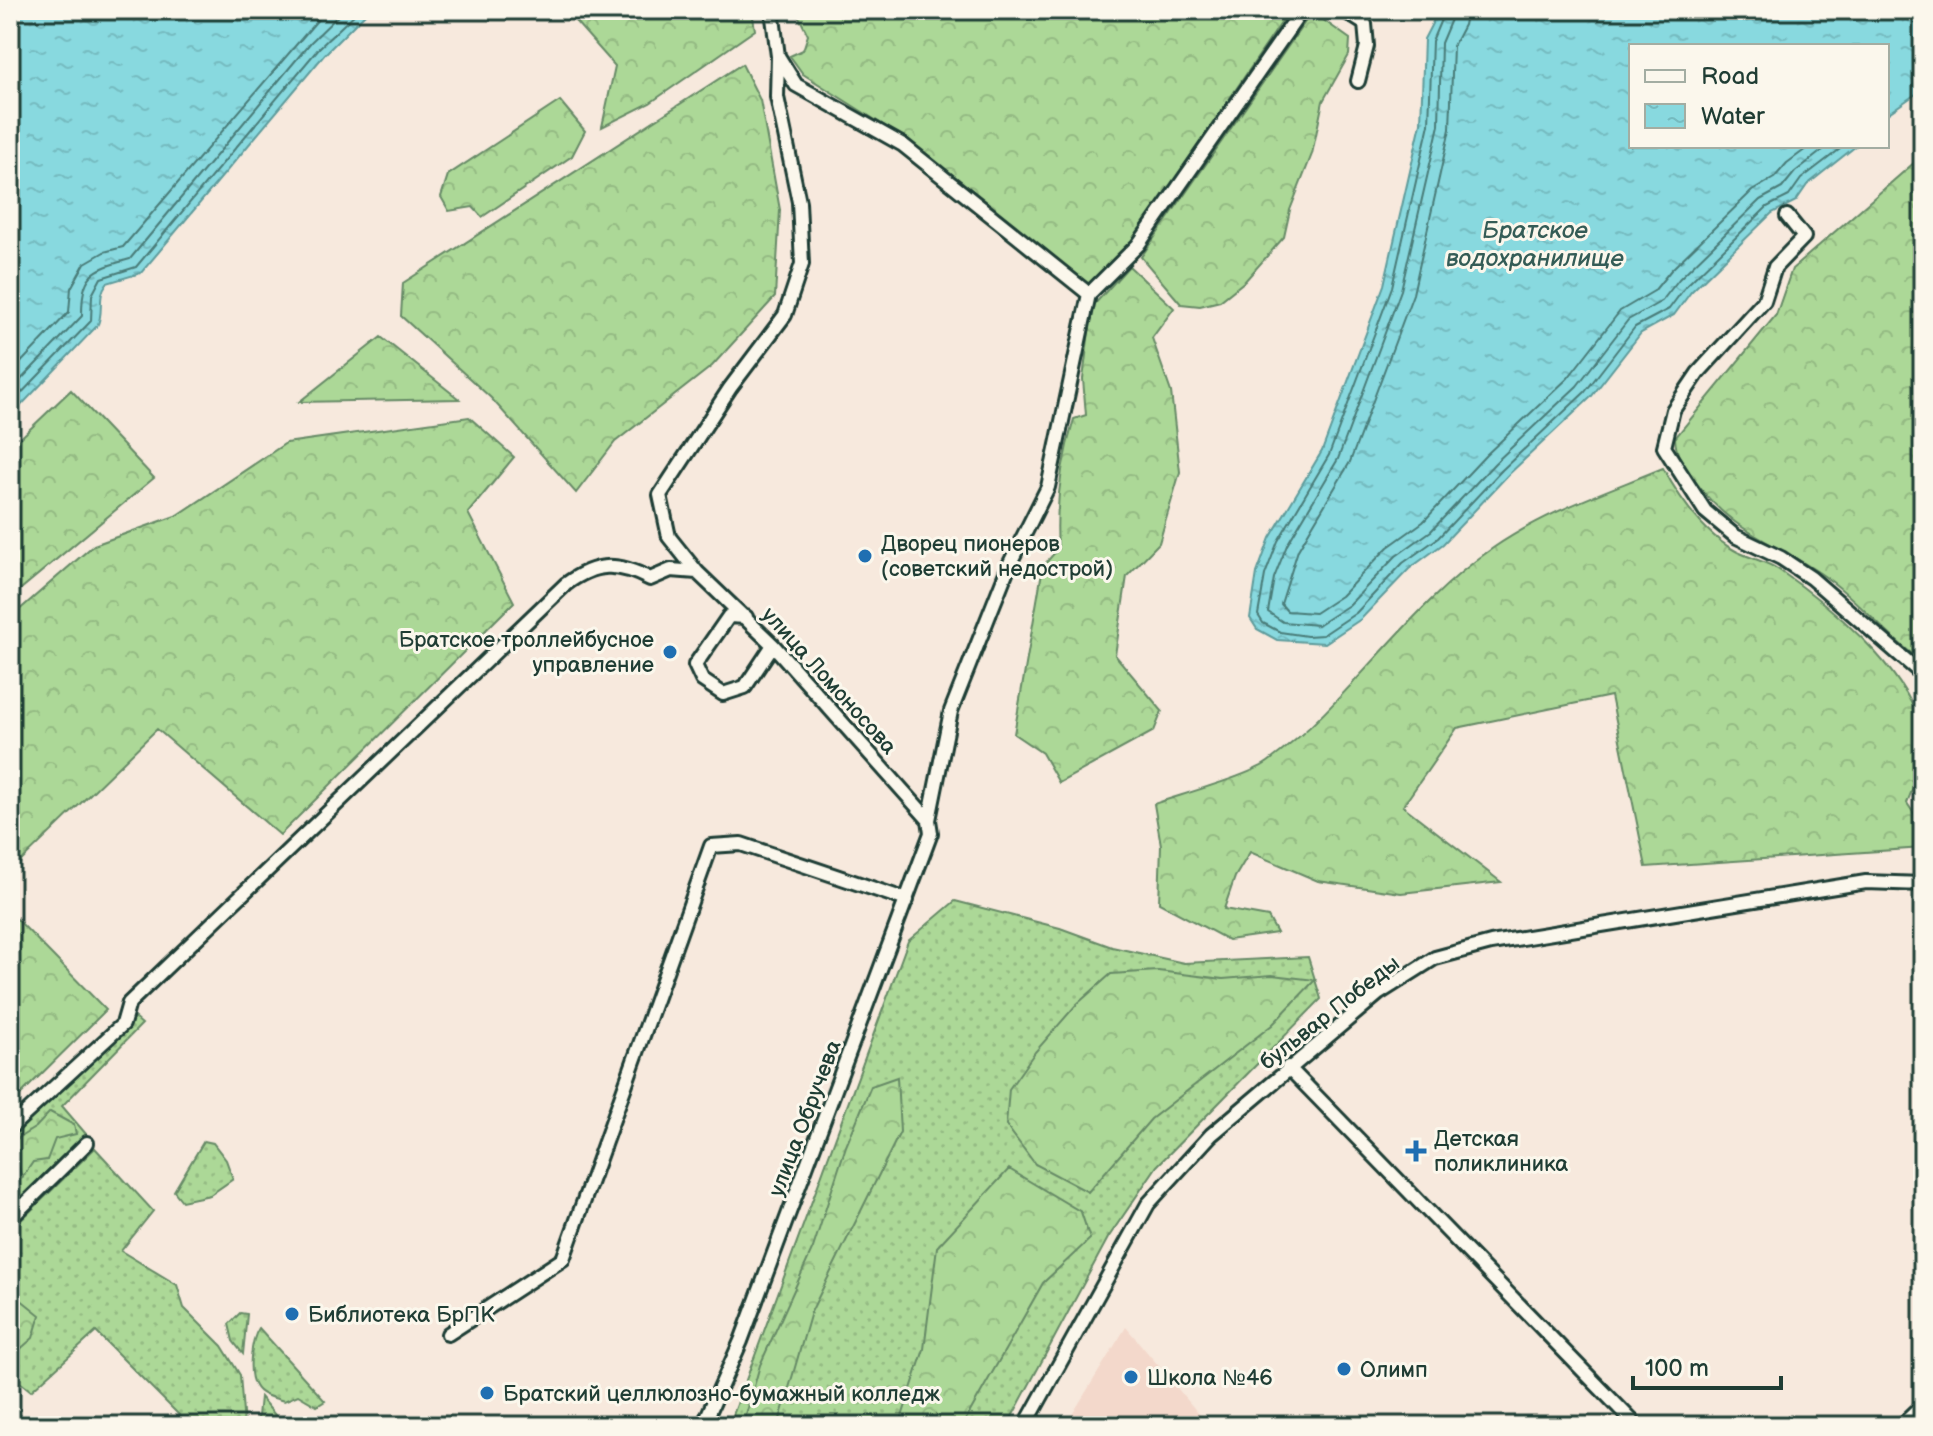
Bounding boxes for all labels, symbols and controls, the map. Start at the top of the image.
legend [1629,44,1889,148]
text: Road [1701,62,1759,91]
text: Water [1701,102,1765,131]
water label: Братское водохранилище [1446,216,1625,273]
place label: Дворец пионеров (советский недострой) [881,531,1113,583]
marker: Дворец пионеров (советский недострой) [856,547,874,565]
street label: улица Ломоносова [756,602,902,760]
place label: Братское троллейбусное управление [399,627,654,679]
marker: Братское троллейбусное управление [661,643,679,661]
street label: бульвар Победы [1255,950,1405,1076]
street label: улица Обручева [763,1037,848,1201]
place label: Детская поликлиника [1434,1126,1568,1178]
marker: Детская поликлиника [1405,1140,1427,1162]
place label: Библиотека БрПК [308,1302,495,1329]
marker: Библиотека БрПК [283,1305,301,1323]
scale bar [1633,1340,1781,1390]
text: 100 m [1645,1354,1709,1383]
place label: Олимп [1360,1357,1428,1384]
marker: Олимп [1335,1360,1353,1378]
place label: Школа №46 [1147,1365,1273,1392]
marker: Школа №46 [1122,1368,1140,1386]
place label: Братский целлюлозно-бумажный колледж [503,1381,940,1408]
marker: Братский целлюлозно-бумажный колледж [478,1384,496,1402]

